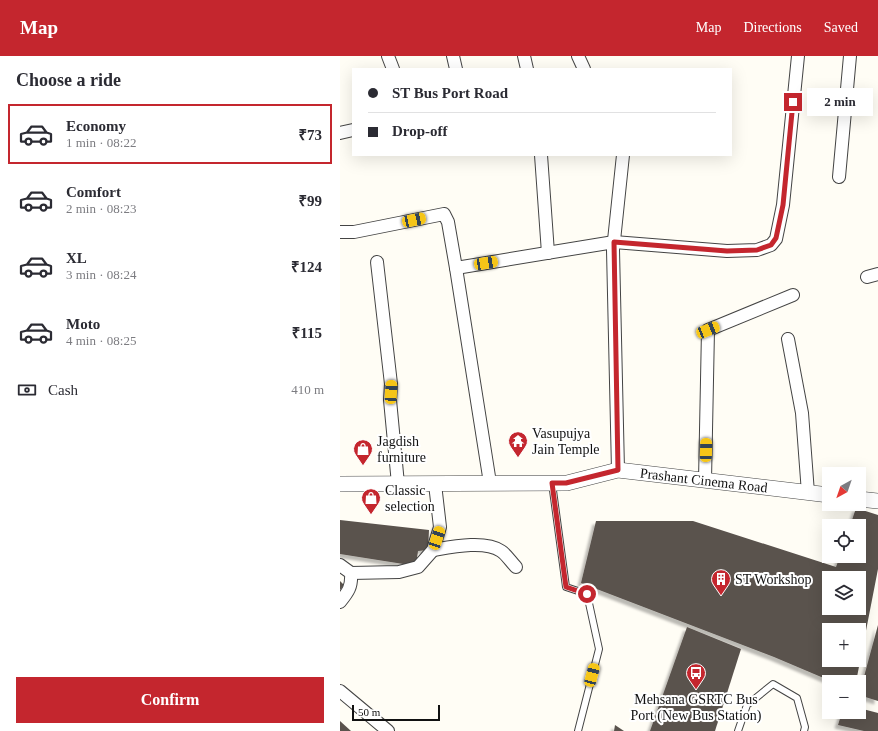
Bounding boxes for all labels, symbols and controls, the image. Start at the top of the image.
text: Map [20,17,58,38]
text: Map [696,20,721,35]
text: Directions [743,20,802,35]
text: Saved [824,20,858,35]
text: Choose a ride [16,70,121,90]
text: ST Bus Port Road [392,85,508,101]
callout: 2 min [807,88,873,116]
route end [784,93,802,111]
text: 2 min [824,94,856,109]
icon: car [18,116,54,152]
text: Economy [66,118,126,134]
text: Drop-off [392,123,448,139]
text: ₹73 [298,127,322,143]
text: 1 min · 08:22 [66,135,136,150]
icon: car [18,182,54,218]
text: Comfort [66,184,121,200]
text: ₹99 [298,193,322,209]
text: 2 min · 08:23 [66,201,136,216]
car [401,212,427,228]
icon: car [18,248,54,284]
text: XL [66,250,87,266]
car [473,255,499,271]
text: ₹124 [291,259,322,275]
text: 3 min · 08:24 [66,267,136,282]
icon: car [18,314,54,350]
text: Moto [66,316,100,332]
car [695,320,721,340]
text: ₹115 [292,325,322,341]
text: 4 min · 08:25 [66,333,136,348]
icon: cash [16,379,38,401]
car [384,380,398,404]
text: Cash [48,382,78,398]
text: 410 m [291,382,324,397]
place label: Vasupujya Jain Temple [532,426,600,457]
temple icon: Vasupujya Jain Temple [507,430,529,458]
place label: Jagdish furniture [377,434,426,465]
shop icon: Jagdish furniture [352,438,374,466]
car [700,438,712,462]
street label: Prashant Cinema Road [639,466,768,496]
north arrow [822,467,866,511]
map controls [822,467,866,719]
place label: Classic selection [385,483,435,514]
shop icon: Classic selection [360,487,382,515]
button: locate [822,519,866,563]
car [428,525,446,551]
building icon: ST Workshop [710,568,732,596]
button: layers [822,571,866,615]
place label: ST Workshop [735,572,812,587]
route start [578,585,596,603]
button: + [822,623,866,667]
car [583,662,601,688]
bus stop icon: Mehsana GSRTC Bus Port (New Bus Station) [685,662,707,690]
button: − [822,675,866,719]
button: Confirm [16,677,324,723]
place label: Mehsana GSRTC Bus Port (New Bus Station) [630,692,762,724]
scale bar [352,703,440,722]
text: 50 m [358,706,380,718]

